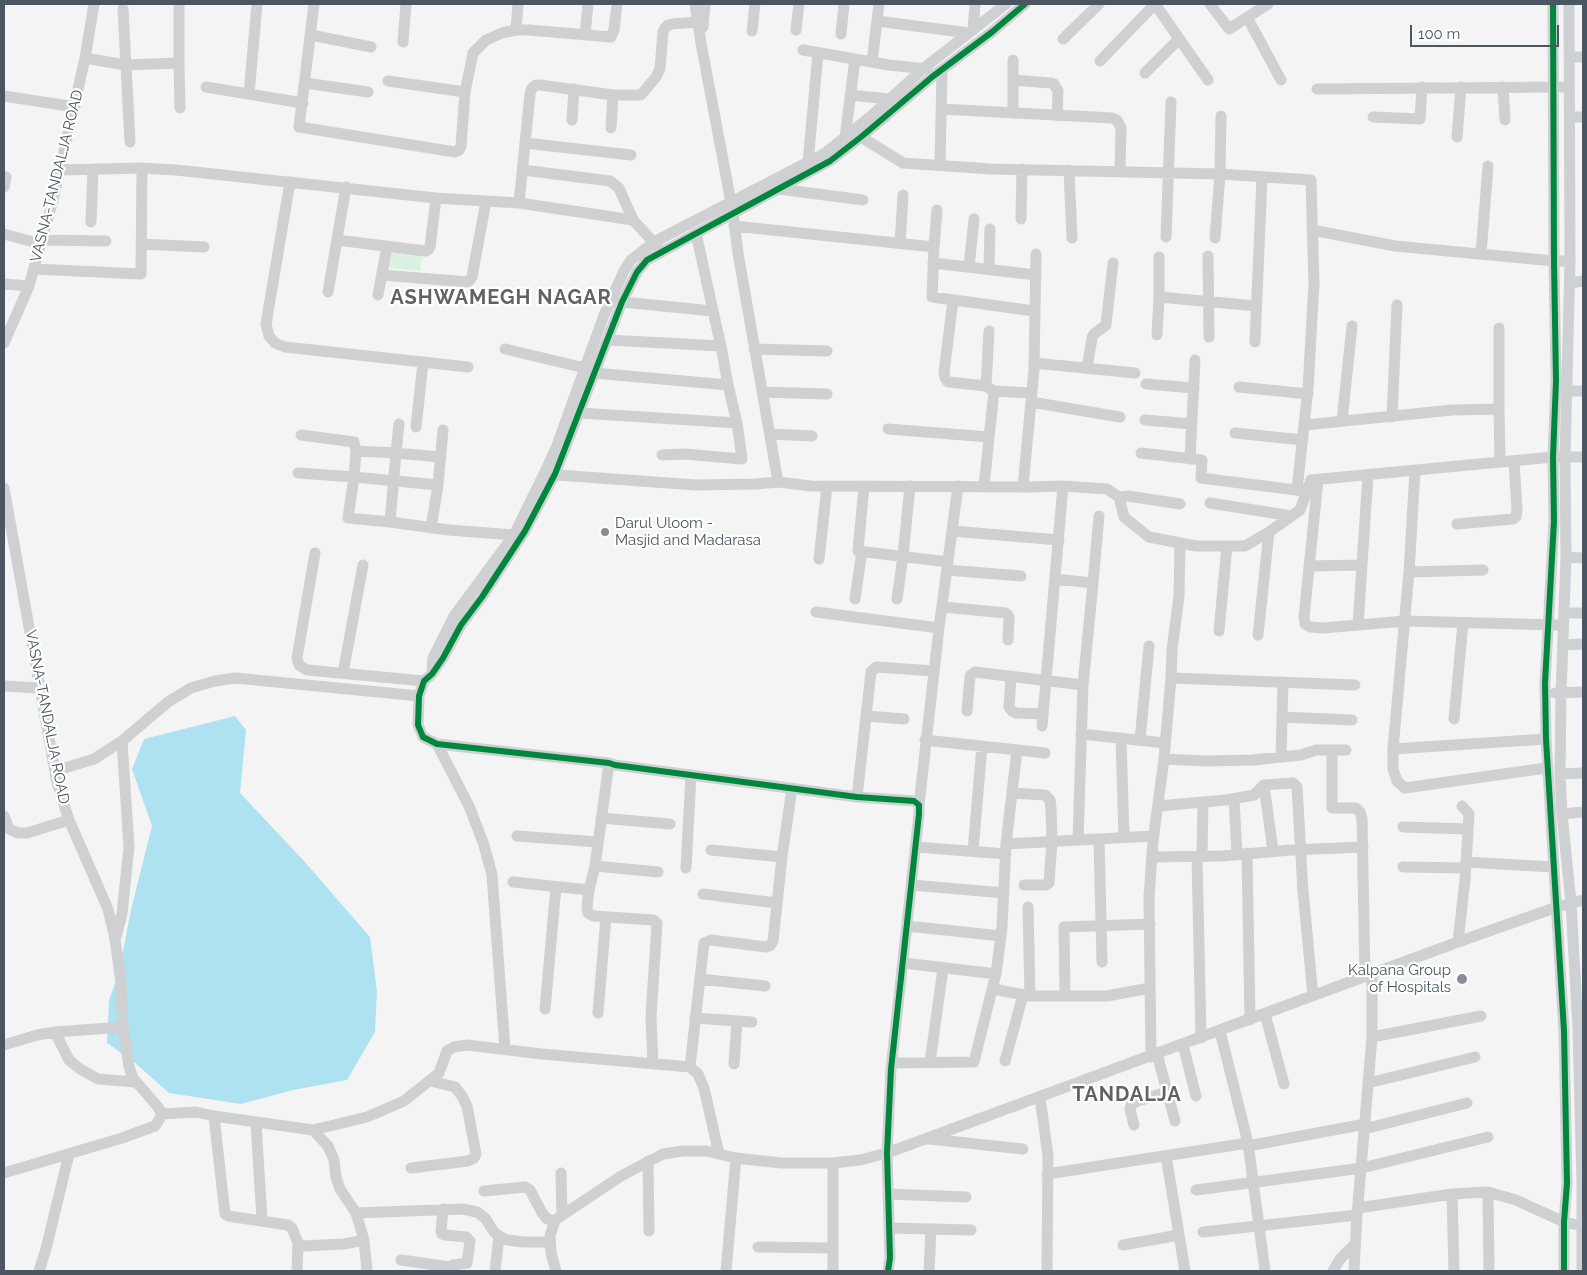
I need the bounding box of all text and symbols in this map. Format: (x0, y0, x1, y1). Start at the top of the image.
scale bar (1412, 15, 1561, 47)
text: 100 m (1418, 25, 1460, 43)
street label: VASNA-TANDALJA ROAD (27, 88, 87, 264)
district label: ASHWAMEGH NAGAR (388, 286, 614, 310)
place label: Darul Uloom - Masjid and Madarasa (615, 514, 761, 549)
marker: Darul Uloom - Masjid and Madarasa (599, 526, 611, 538)
street label: VASNA-TANDALJA ROAD (21, 628, 73, 806)
place label: Kalpana Group of Hospitals (1348, 961, 1451, 996)
marker: Kalpana Group of Hospitals (1455, 972, 1469, 986)
district label: TANDALJA (1071, 1083, 1183, 1107)

